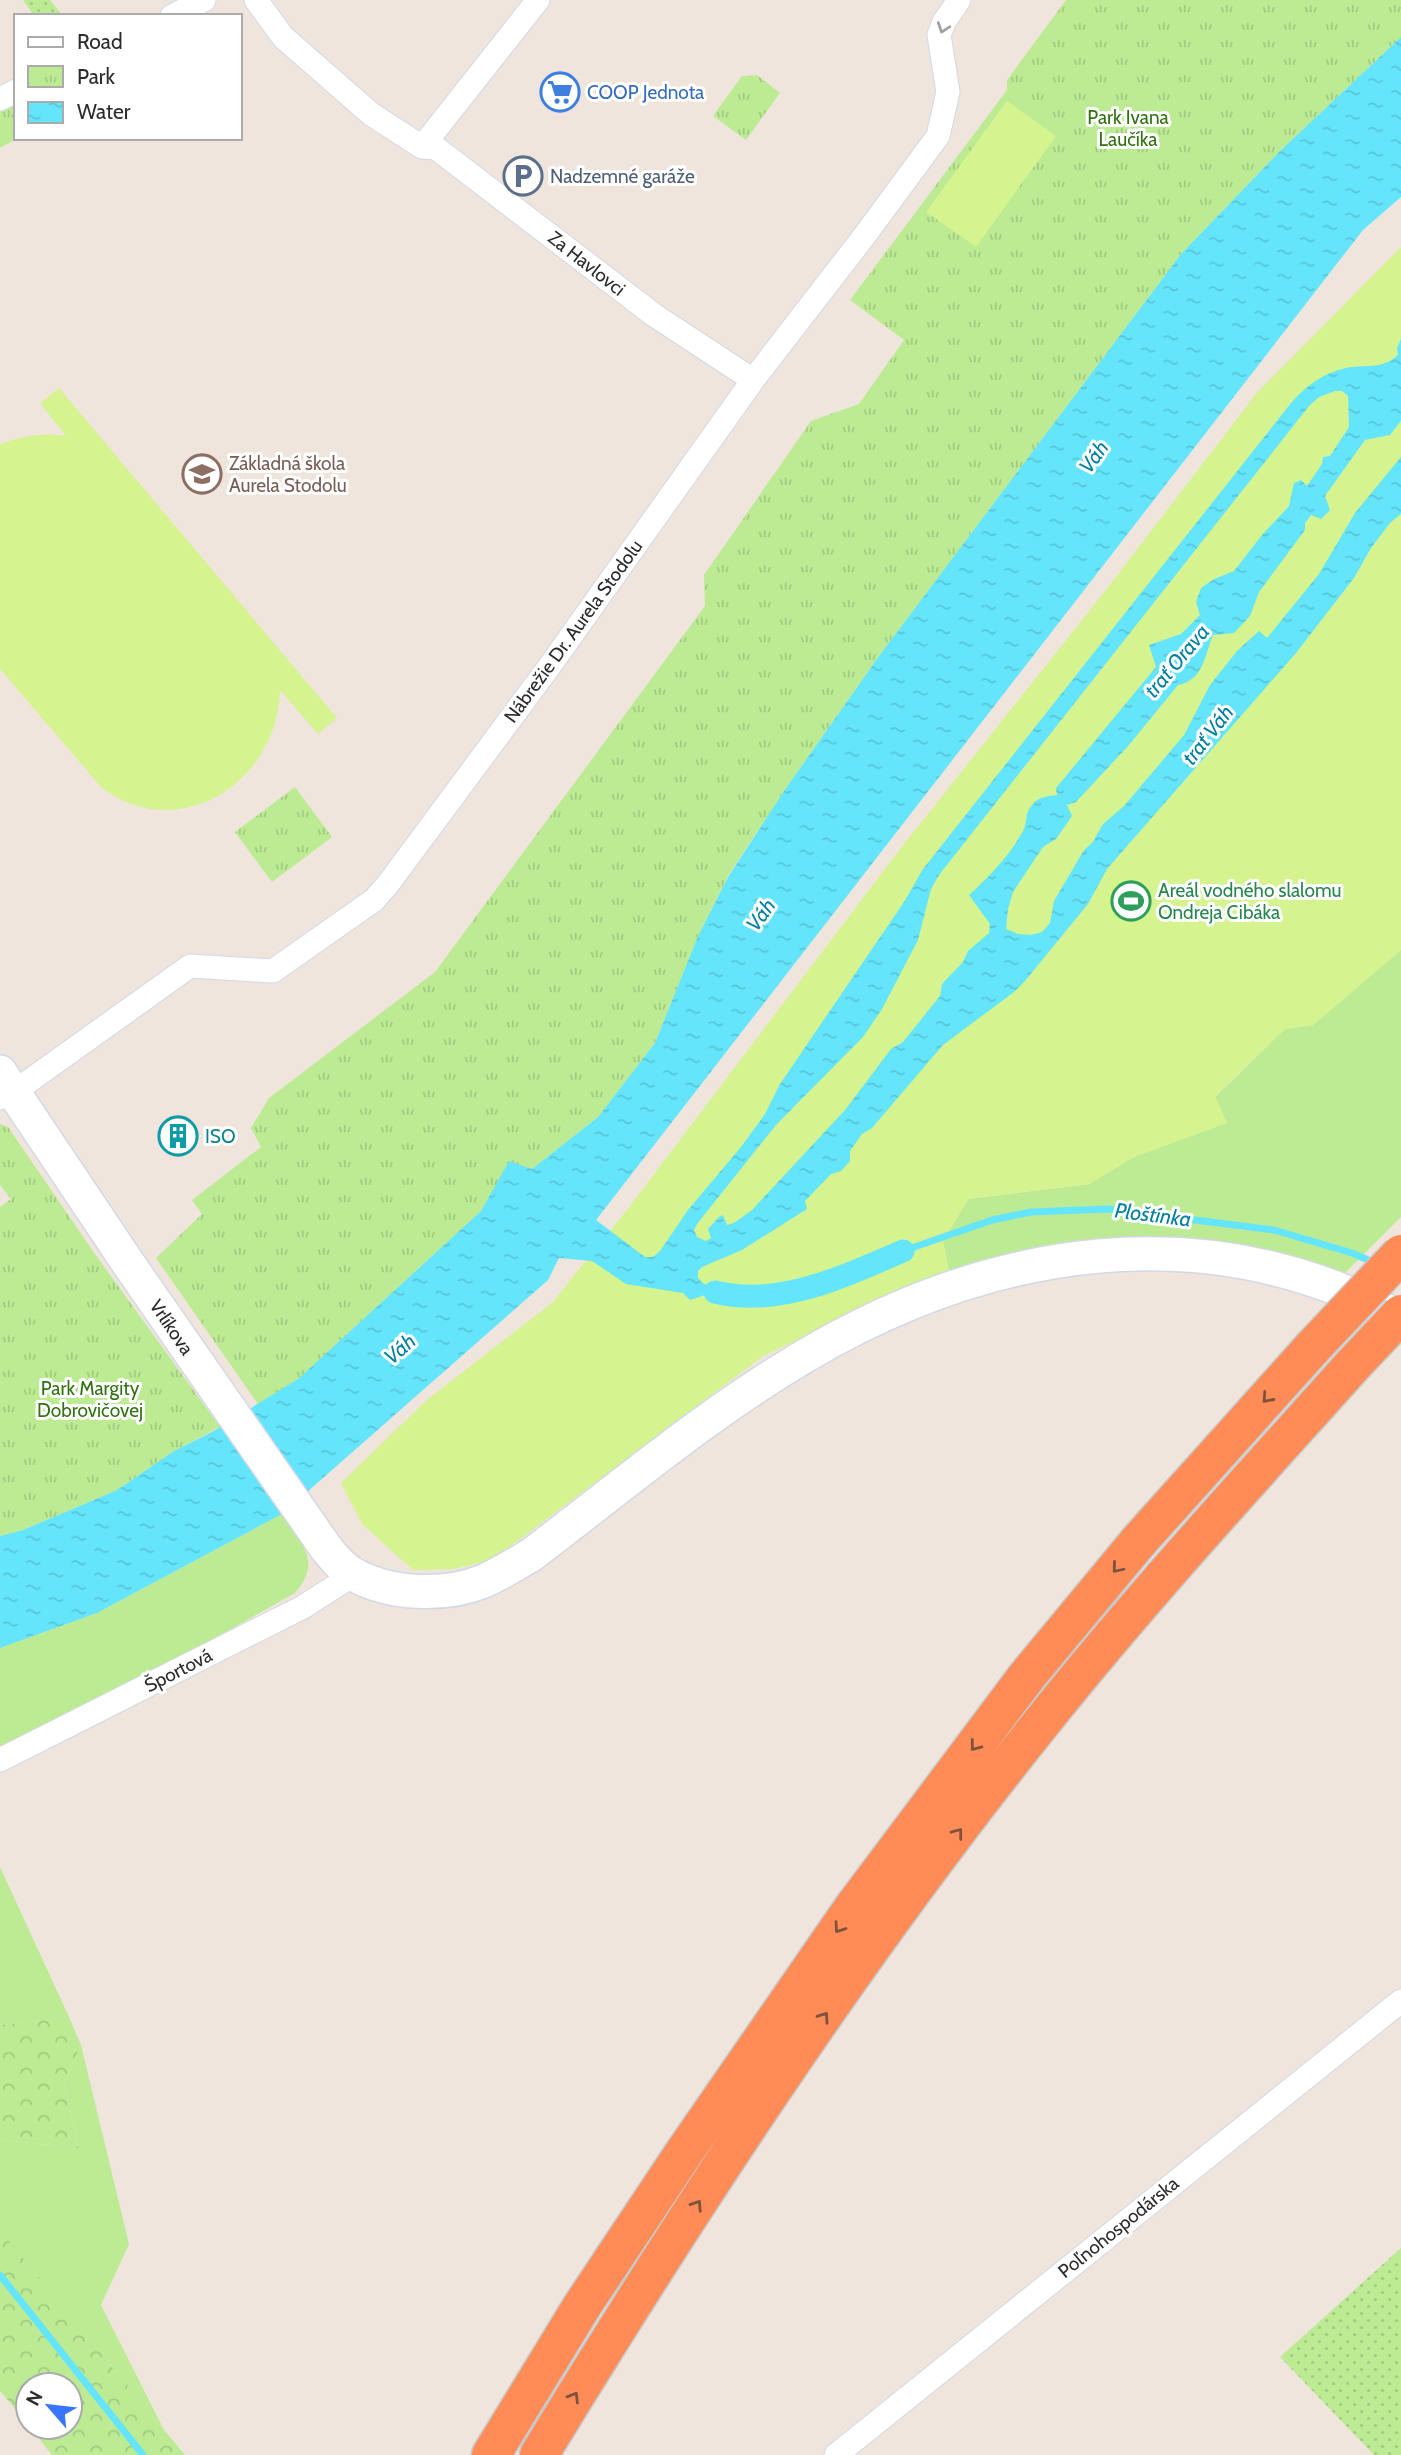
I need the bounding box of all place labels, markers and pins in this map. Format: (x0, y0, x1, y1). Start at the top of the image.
supermarket icon: COOP Jednota (539, 71, 581, 113)
place label: COOP Jednota (587, 81, 704, 104)
parking icon: Nadzemné garáže (502, 155, 544, 197)
place label: Nadzemné garáže (550, 165, 695, 188)
place label: Základná škola Aurela Stodolu (229, 452, 347, 497)
school or university icon: Základná škola Aurela Stodolu (181, 453, 223, 495)
place label: Areál vodného slalomu Ondreja Cibáka (1158, 879, 1342, 924)
sports icon: Areál vodného slalomu Ondreja Cibáka (1110, 880, 1152, 922)
building icon: ISO (157, 1115, 199, 1157)
place label: ISO (205, 1125, 236, 1148)

